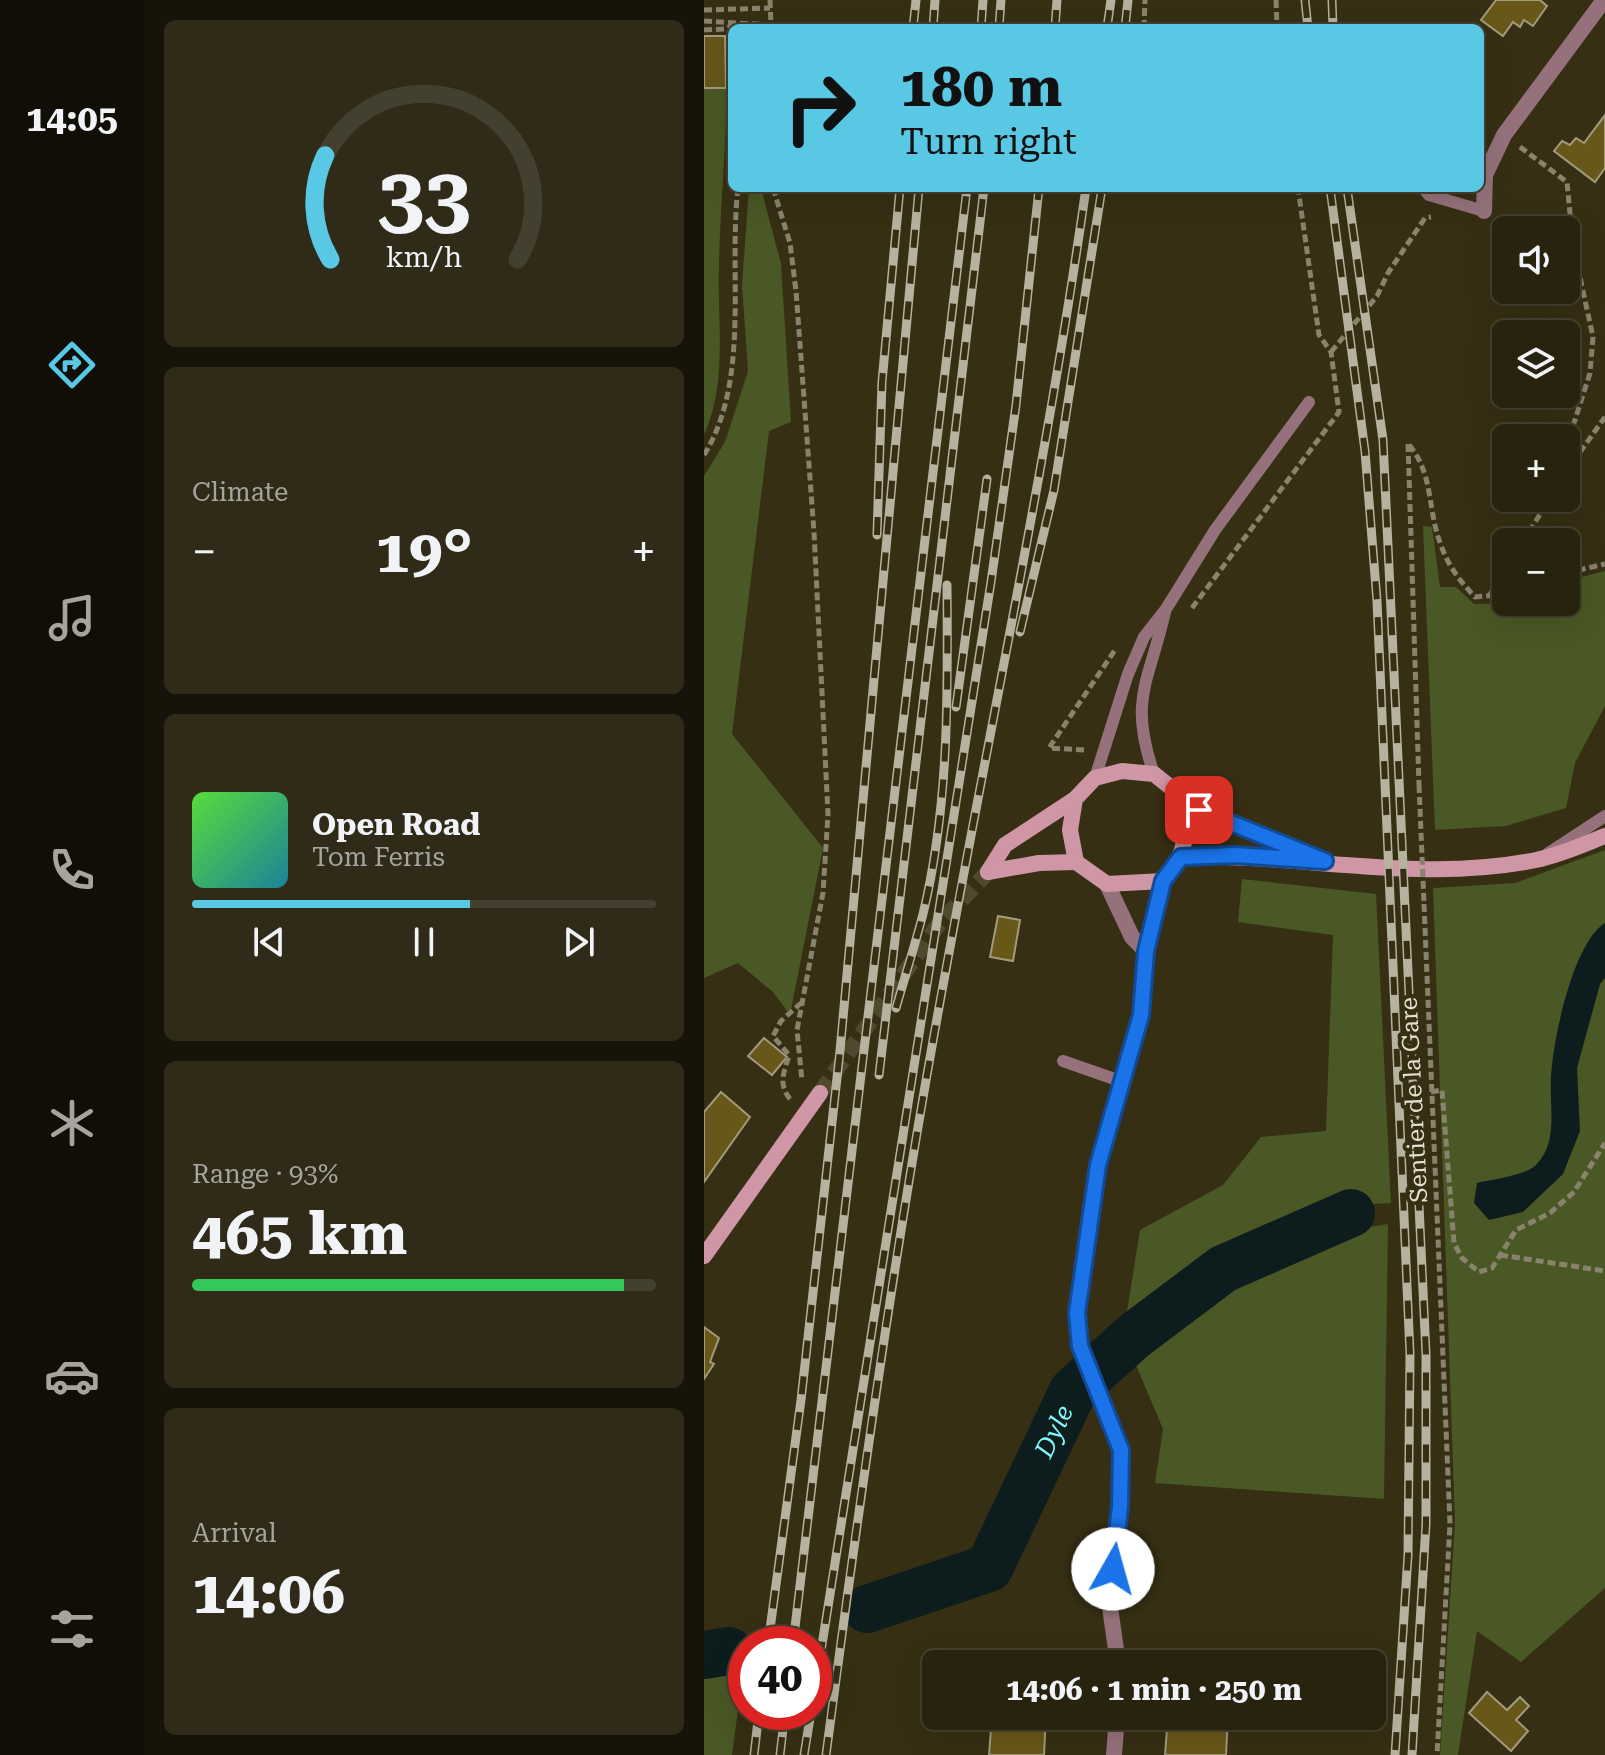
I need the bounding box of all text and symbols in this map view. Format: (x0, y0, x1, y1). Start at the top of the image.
text: 180 m (900, 54, 1062, 120)
icon: right (768, 56, 872, 160)
text: 14:05 (26, 98, 118, 140)
text: Turn right (900, 121, 1077, 163)
text: 33 (377, 148, 471, 245)
map controls (1492, 216, 1580, 616)
button: sound (1492, 216, 1580, 304)
text: km/h (386, 240, 462, 274)
button: layers (1492, 320, 1580, 408)
icon: directions (44, 337, 100, 393)
button: + (1492, 424, 1580, 512)
text: Climate (192, 477, 288, 507)
text: 19° (375, 516, 473, 587)
text: − (192, 526, 217, 578)
text: + (631, 526, 656, 578)
button: − (1492, 528, 1580, 616)
icon: music (44, 590, 100, 646)
pin (1165, 776, 1233, 844)
icon: arrive (1177, 788, 1221, 832)
text: Open Road (312, 807, 480, 842)
icon: phone (44, 842, 100, 898)
text: Tom Ferris (312, 842, 445, 872)
icon: previous (247, 920, 291, 964)
icon: pause (402, 920, 446, 964)
icon: next (557, 920, 601, 964)
street label: Sentier de la Gare (1395, 997, 1433, 1203)
icon: climate (44, 1095, 100, 1151)
text: Range · 93% (192, 1159, 338, 1189)
text: 465 km (192, 1198, 407, 1269)
icon: car (44, 1348, 100, 1404)
water label: Dyle (1028, 1400, 1079, 1463)
text: Arrival (192, 1518, 277, 1548)
position arrow (1071, 1527, 1155, 1611)
text: 14:06 (192, 1557, 345, 1628)
icon: filters (44, 1601, 100, 1657)
speed limit sign: 40 (728, 1626, 832, 1730)
text: 14:06 · 1 min · 250 m (1006, 1672, 1302, 1707)

